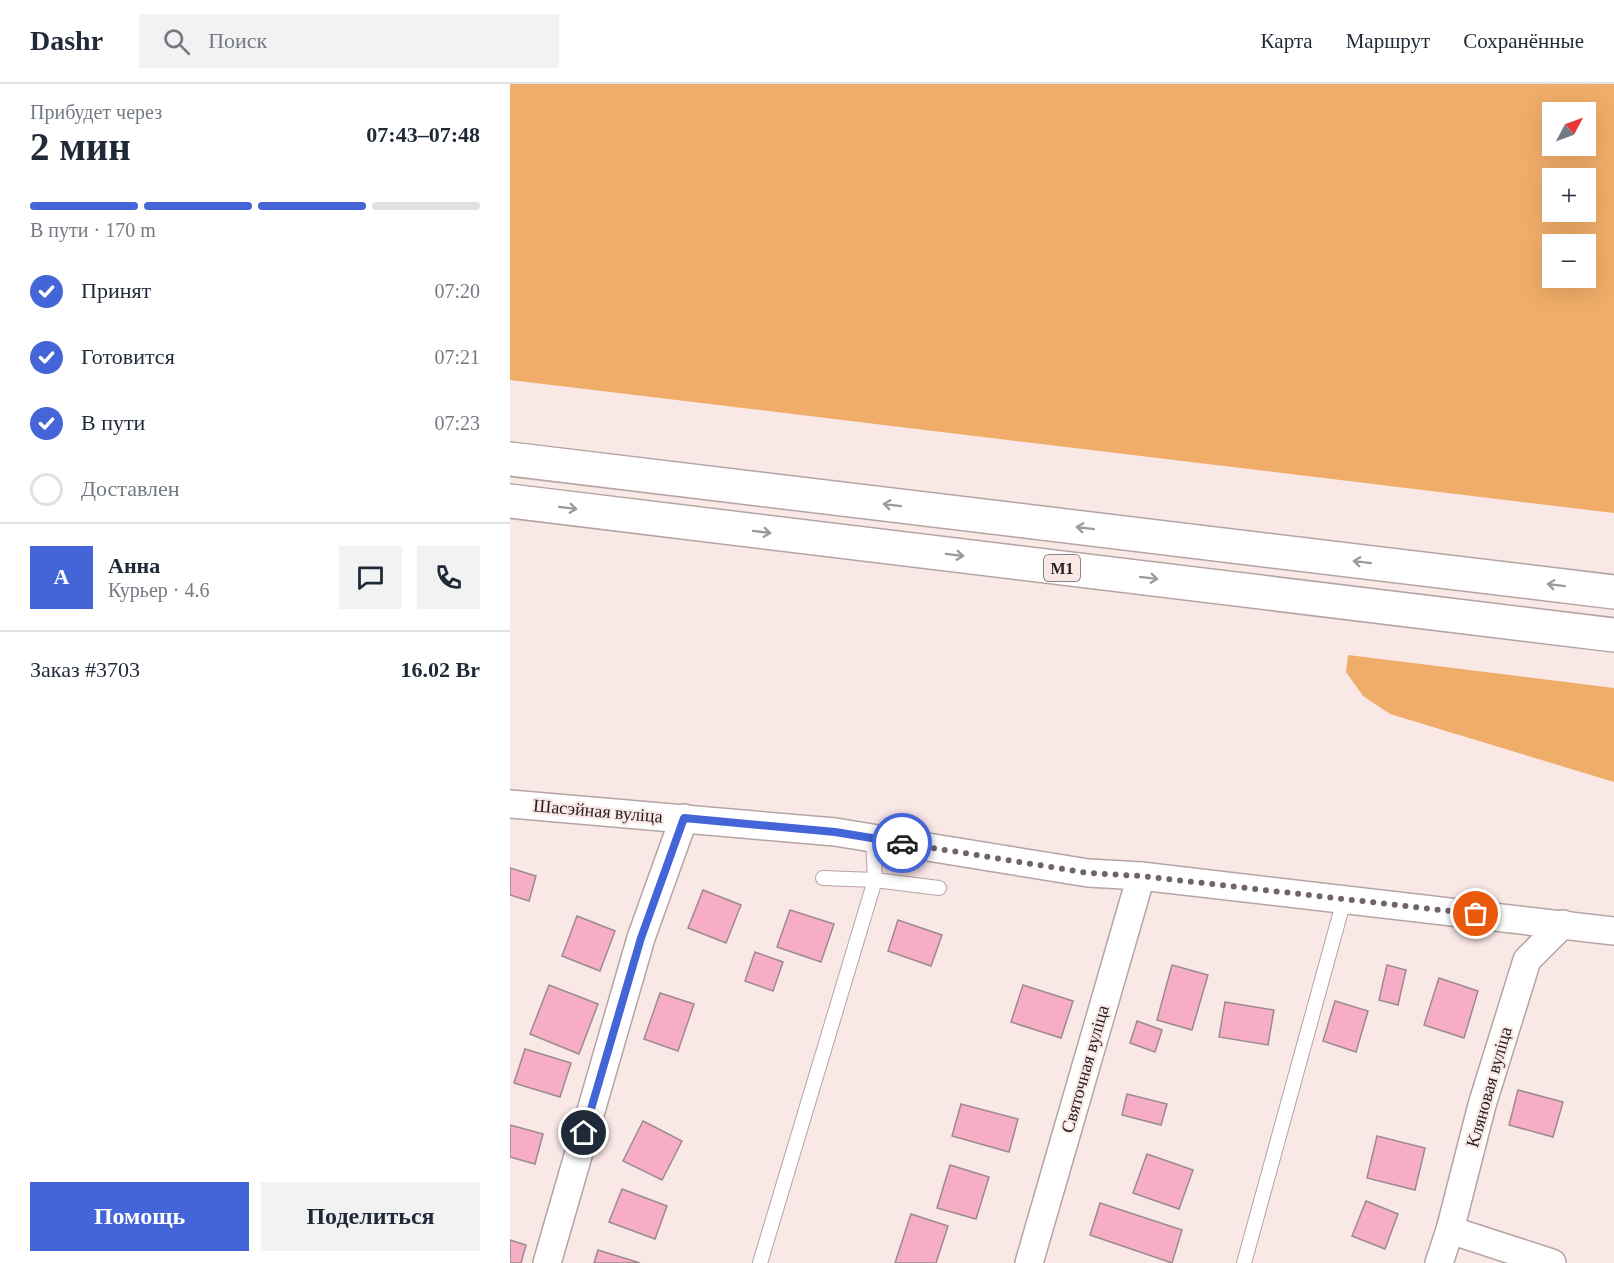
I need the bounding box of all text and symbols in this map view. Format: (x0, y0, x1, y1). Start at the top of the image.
search box (139, 14, 559, 68)
text: Dashr (30, 25, 103, 56)
icon: search (160, 25, 193, 58)
text: Поиск (208, 28, 267, 53)
text: Карта (1261, 29, 1313, 53)
text: Маршрут (1346, 29, 1430, 53)
text: Сохранённые (1463, 29, 1584, 53)
text: Прибудет через (30, 101, 162, 123)
north arrow (1542, 102, 1596, 156)
map controls (1542, 102, 1596, 288)
text: 07:43–07:48 (366, 122, 480, 147)
text: 2 мин (30, 125, 131, 168)
button: + (1542, 168, 1596, 222)
text: В пути · 170 m (30, 219, 156, 241)
button: − (1542, 234, 1596, 288)
icon: check (30, 275, 63, 308)
text: Принят (81, 278, 151, 303)
text: 07:20 (434, 280, 480, 302)
icon: check (30, 341, 63, 374)
text: Готовится (81, 344, 175, 369)
text: 07:21 (434, 346, 480, 368)
icon: check (30, 407, 63, 440)
text: В пути (81, 410, 145, 435)
text: 07:23 (434, 412, 480, 434)
text: Доставлен (81, 476, 180, 501)
one-way arrow (882, 499, 902, 510)
one-way arrow (558, 503, 578, 514)
one-way arrow (1076, 523, 1096, 534)
one-way arrow (751, 526, 771, 537)
button: chat (339, 546, 402, 609)
button: phone (417, 546, 480, 609)
one-way arrow (945, 550, 965, 561)
text: Анна (108, 553, 160, 578)
road number: М1 (1044, 555, 1080, 581)
one-way arrow (1353, 556, 1373, 567)
text: А (54, 564, 69, 589)
one-way arrow (1138, 573, 1158, 584)
text: Курьер · 4.6 (108, 579, 210, 601)
one-way arrow (1546, 579, 1566, 590)
text: Заказ #3703 (30, 657, 140, 682)
text: 16.02 Br (401, 657, 480, 682)
street label: Шасэйная вуліца (532, 795, 664, 827)
courier (872, 813, 932, 873)
icon: car (886, 827, 919, 860)
pin (1450, 888, 1501, 939)
icon: bag (1459, 897, 1492, 930)
street label: Святочная вуліца (1057, 1003, 1113, 1135)
street label: Кляновая вуліца (1462, 1024, 1516, 1150)
pin (558, 1107, 609, 1158)
icon: home (567, 1116, 600, 1149)
button: Помощь (30, 1182, 249, 1251)
button: Поделиться (261, 1182, 480, 1251)

